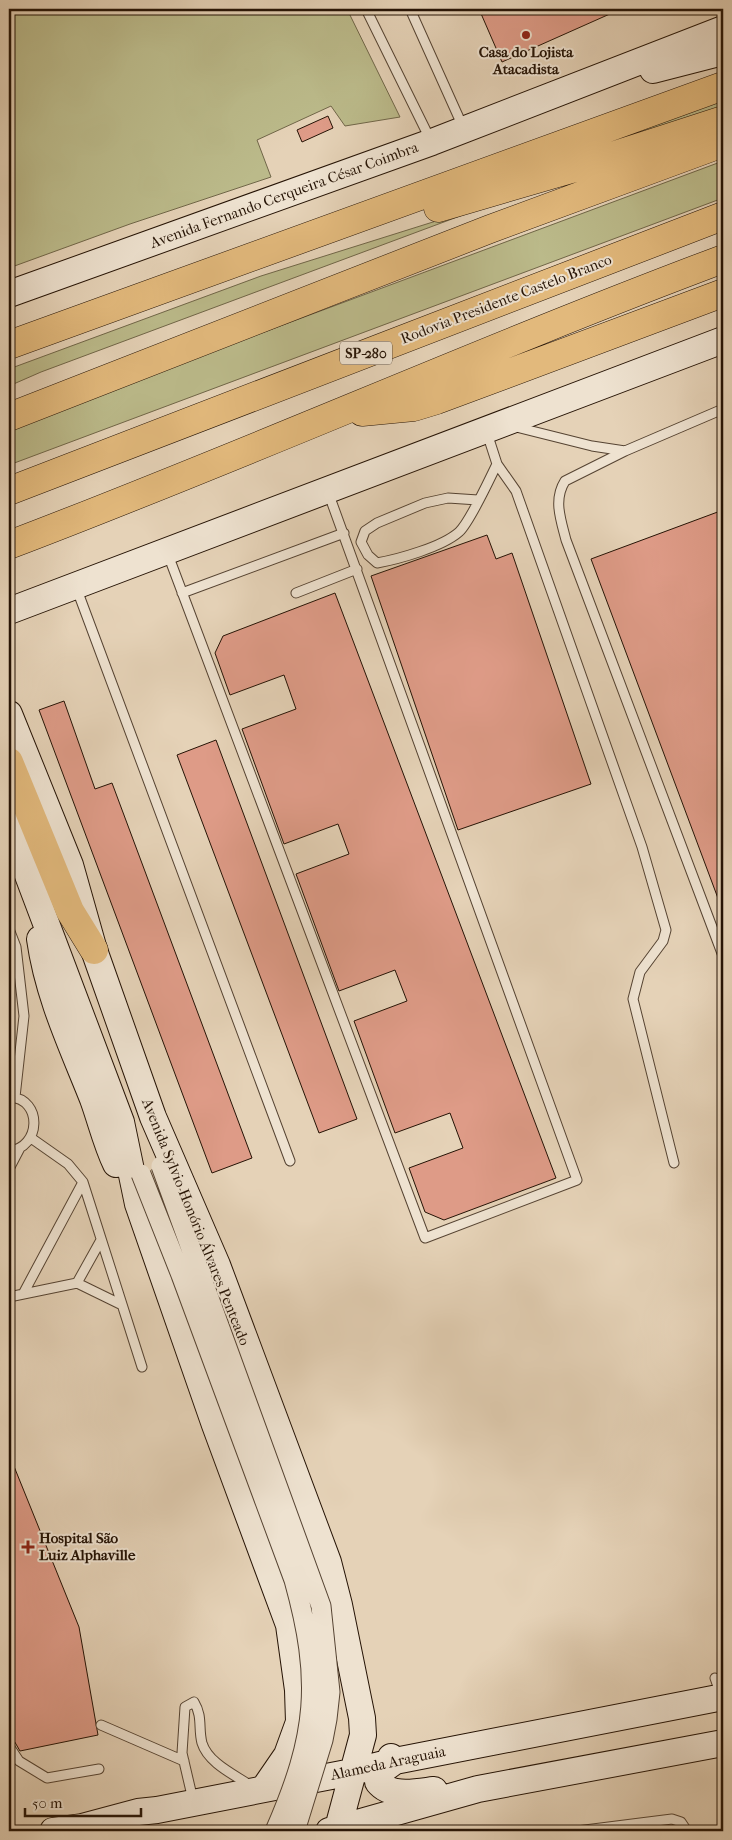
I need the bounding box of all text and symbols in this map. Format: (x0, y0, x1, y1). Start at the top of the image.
marker: Casa do Lojista Atacadista (520, 29, 532, 41)
place label: Casa do Lojista Atacadista (479, 43, 574, 78)
street label: Avenida Fernando Cerqueira César Coimbra (147, 138, 422, 252)
street label: Rodovia Presidente Castelo Branco (398, 250, 615, 348)
road number: SP-280 (340, 342, 392, 364)
street label: Avenida Sylvio Honório Álvares Penteado (138, 1095, 254, 1349)
place label: Hospital São Luiz Alphaville (39, 1529, 136, 1564)
marker: Hospital São Luiz Alphaville (21, 1540, 35, 1554)
street label: Alameda Araguaia (328, 1742, 448, 1784)
scale bar (25, 1785, 141, 1817)
text: 50 m (32, 1794, 63, 1812)

